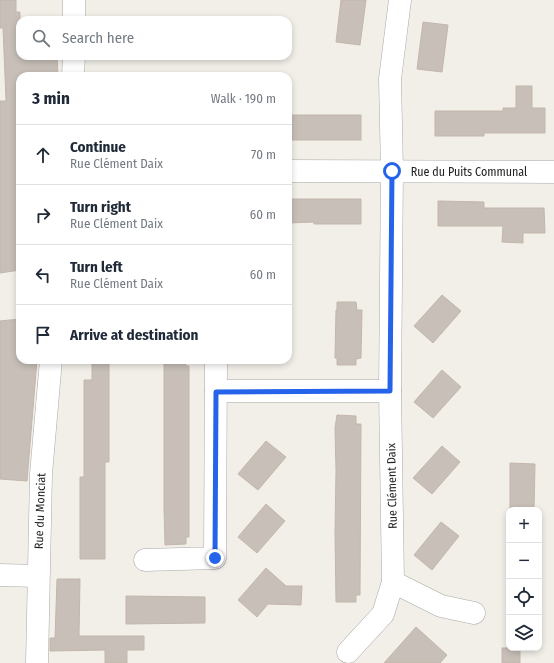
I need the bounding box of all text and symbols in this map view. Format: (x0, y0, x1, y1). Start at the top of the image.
search box (16, 16, 292, 60)
icon: search (30, 27, 52, 49)
text: Search here (62, 29, 134, 47)
text: 3 min (32, 88, 70, 109)
text: Walk · 190 m (211, 91, 276, 106)
text: Continue (70, 138, 126, 156)
icon: ahead (32, 144, 54, 166)
text: 70 m (251, 147, 276, 162)
text: Rue Clément Daix (70, 156, 163, 171)
route start (383, 162, 401, 180)
street label: Rue du Puits Communal (411, 165, 527, 179)
text: Turn right (70, 198, 131, 216)
icon: right (32, 204, 54, 226)
text: 60 m (250, 207, 276, 222)
text: Rue Clément Daix (70, 216, 163, 231)
text: Turn left (70, 258, 123, 276)
icon: left (32, 264, 54, 286)
text: 60 m (250, 267, 276, 282)
text: Rue Clément Daix (70, 276, 163, 291)
icon: arrive (32, 324, 54, 346)
text: Arrive at destination (70, 326, 198, 344)
street label: Rue Clément Daix (384, 442, 400, 529)
street label: Rue du Monciat (32, 473, 48, 549)
map controls (506, 507, 542, 651)
button: + (506, 507, 542, 543)
button: − (506, 543, 542, 579)
route end (206, 549, 224, 567)
button: locate (506, 579, 542, 615)
button: layers (506, 615, 542, 651)

